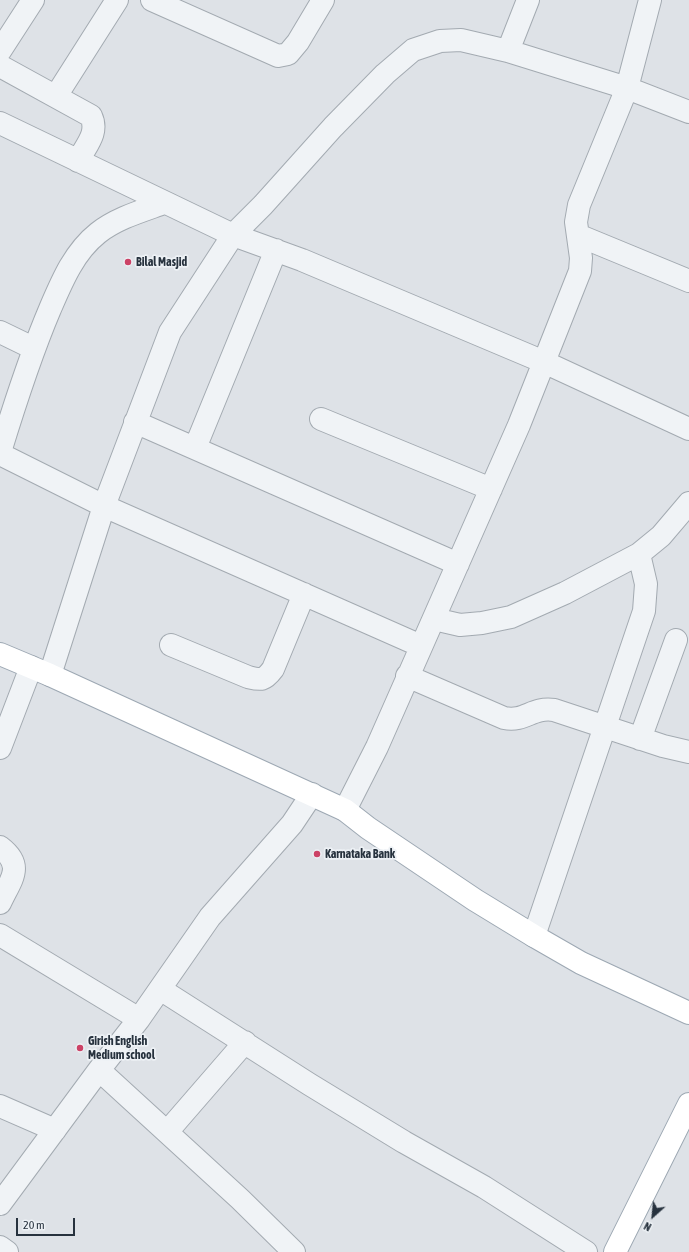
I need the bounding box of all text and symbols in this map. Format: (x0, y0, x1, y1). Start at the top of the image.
place label: Bilal Masjid (136, 255, 187, 269)
marker: Bilal Masjid (123, 257, 133, 267)
place label: Karnataka Bank (325, 847, 395, 861)
marker: Karnataka Bank (312, 849, 322, 859)
place label: Girish English Medium school (88, 1034, 155, 1062)
marker: Girish English Medium school (75, 1043, 85, 1053)
north arrow (633, 1196, 673, 1236)
scale bar (18, 1210, 77, 1236)
text: 20 m (23, 1218, 45, 1232)
text: N (642, 1220, 653, 1234)

